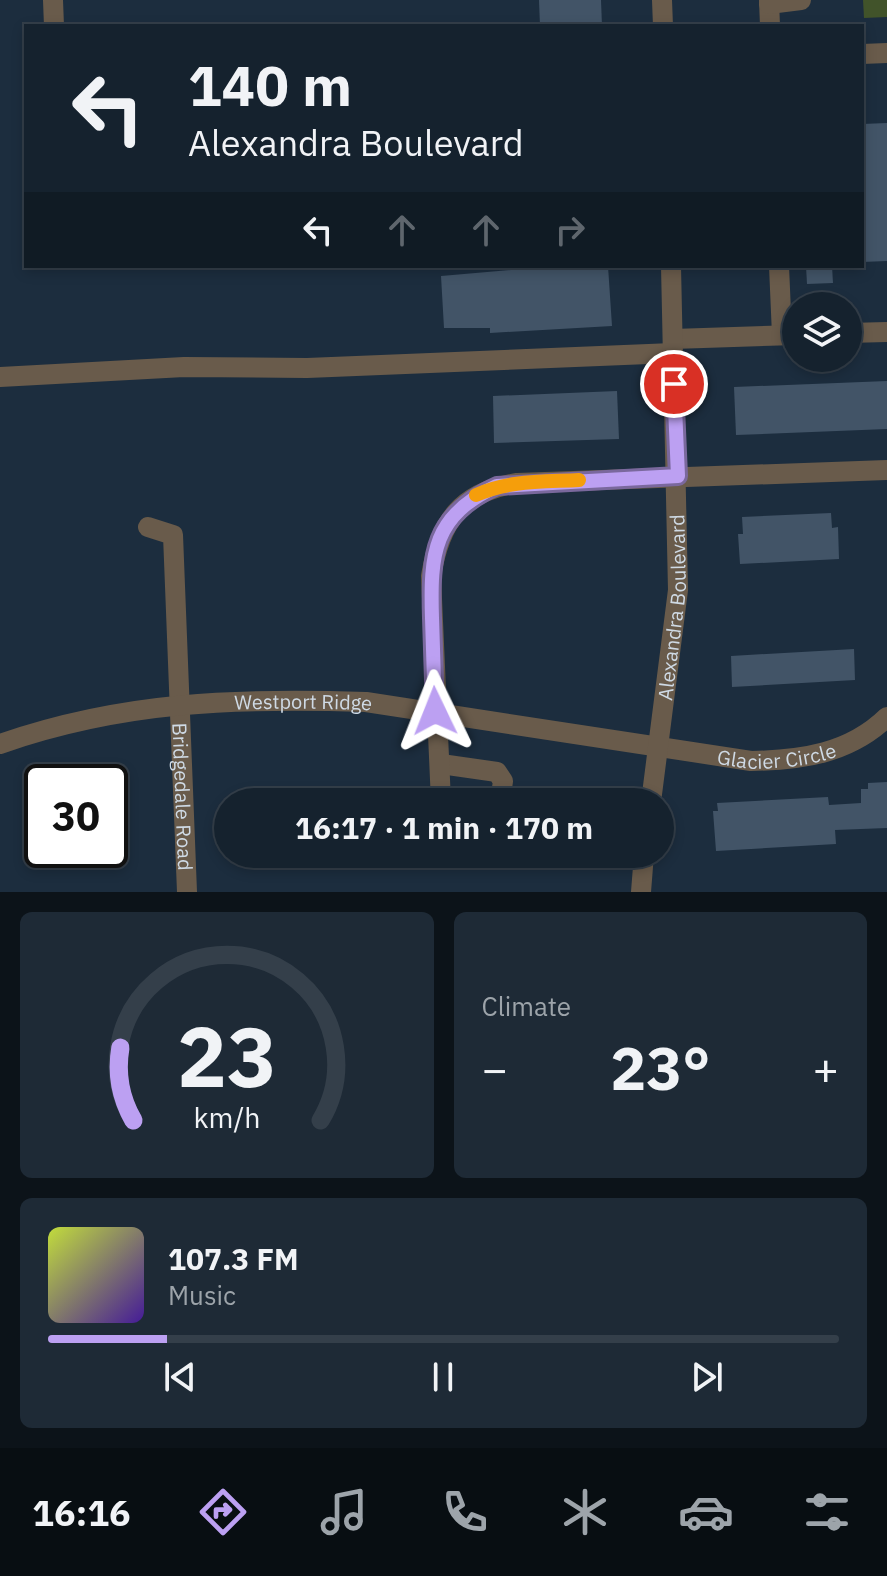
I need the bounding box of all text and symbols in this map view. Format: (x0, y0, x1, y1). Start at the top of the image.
text: 140 m (188, 49, 352, 121)
icon: left (56, 56, 160, 160)
text: Alexandra Boulevard (188, 119, 524, 166)
icon: left (296, 208, 340, 252)
icon: ahead (380, 208, 424, 252)
icon: ahead (464, 208, 508, 252)
icon: right (548, 208, 592, 252)
map controls (782, 292, 862, 372)
button: layers (782, 292, 862, 372)
pin (640, 350, 708, 418)
icon: arrive (652, 362, 696, 406)
street label: Alexandra Boulevard (651, 514, 692, 702)
position arrow (393, 669, 477, 753)
street label: Westport Ridge (234, 687, 374, 716)
street label: Bridgedale Road (167, 722, 200, 871)
street label: Glacier Circle (716, 736, 839, 775)
speed limit sign: 30 (24, 764, 128, 868)
text: 16:17 · 1 min · 170 m (295, 808, 593, 847)
text: Climate (482, 989, 571, 1023)
text: 23 (177, 1002, 277, 1110)
text: 23° (610, 1028, 710, 1107)
text: − (482, 1040, 508, 1097)
text: + (813, 1040, 839, 1097)
text: km/h (193, 1099, 260, 1136)
text: 107.3 FM (168, 1239, 299, 1278)
text: Music (168, 1278, 236, 1312)
icon: previous (158, 1355, 202, 1399)
icon: pause (421, 1355, 465, 1399)
icon: next (685, 1355, 729, 1399)
icon: directions (195, 1484, 251, 1540)
icon: music (316, 1484, 372, 1540)
icon: phone (437, 1484, 493, 1540)
icon: climate (557, 1484, 613, 1540)
icon: car (678, 1484, 734, 1540)
icon: filters (799, 1484, 855, 1540)
text: 16:16 (32, 1489, 131, 1536)

